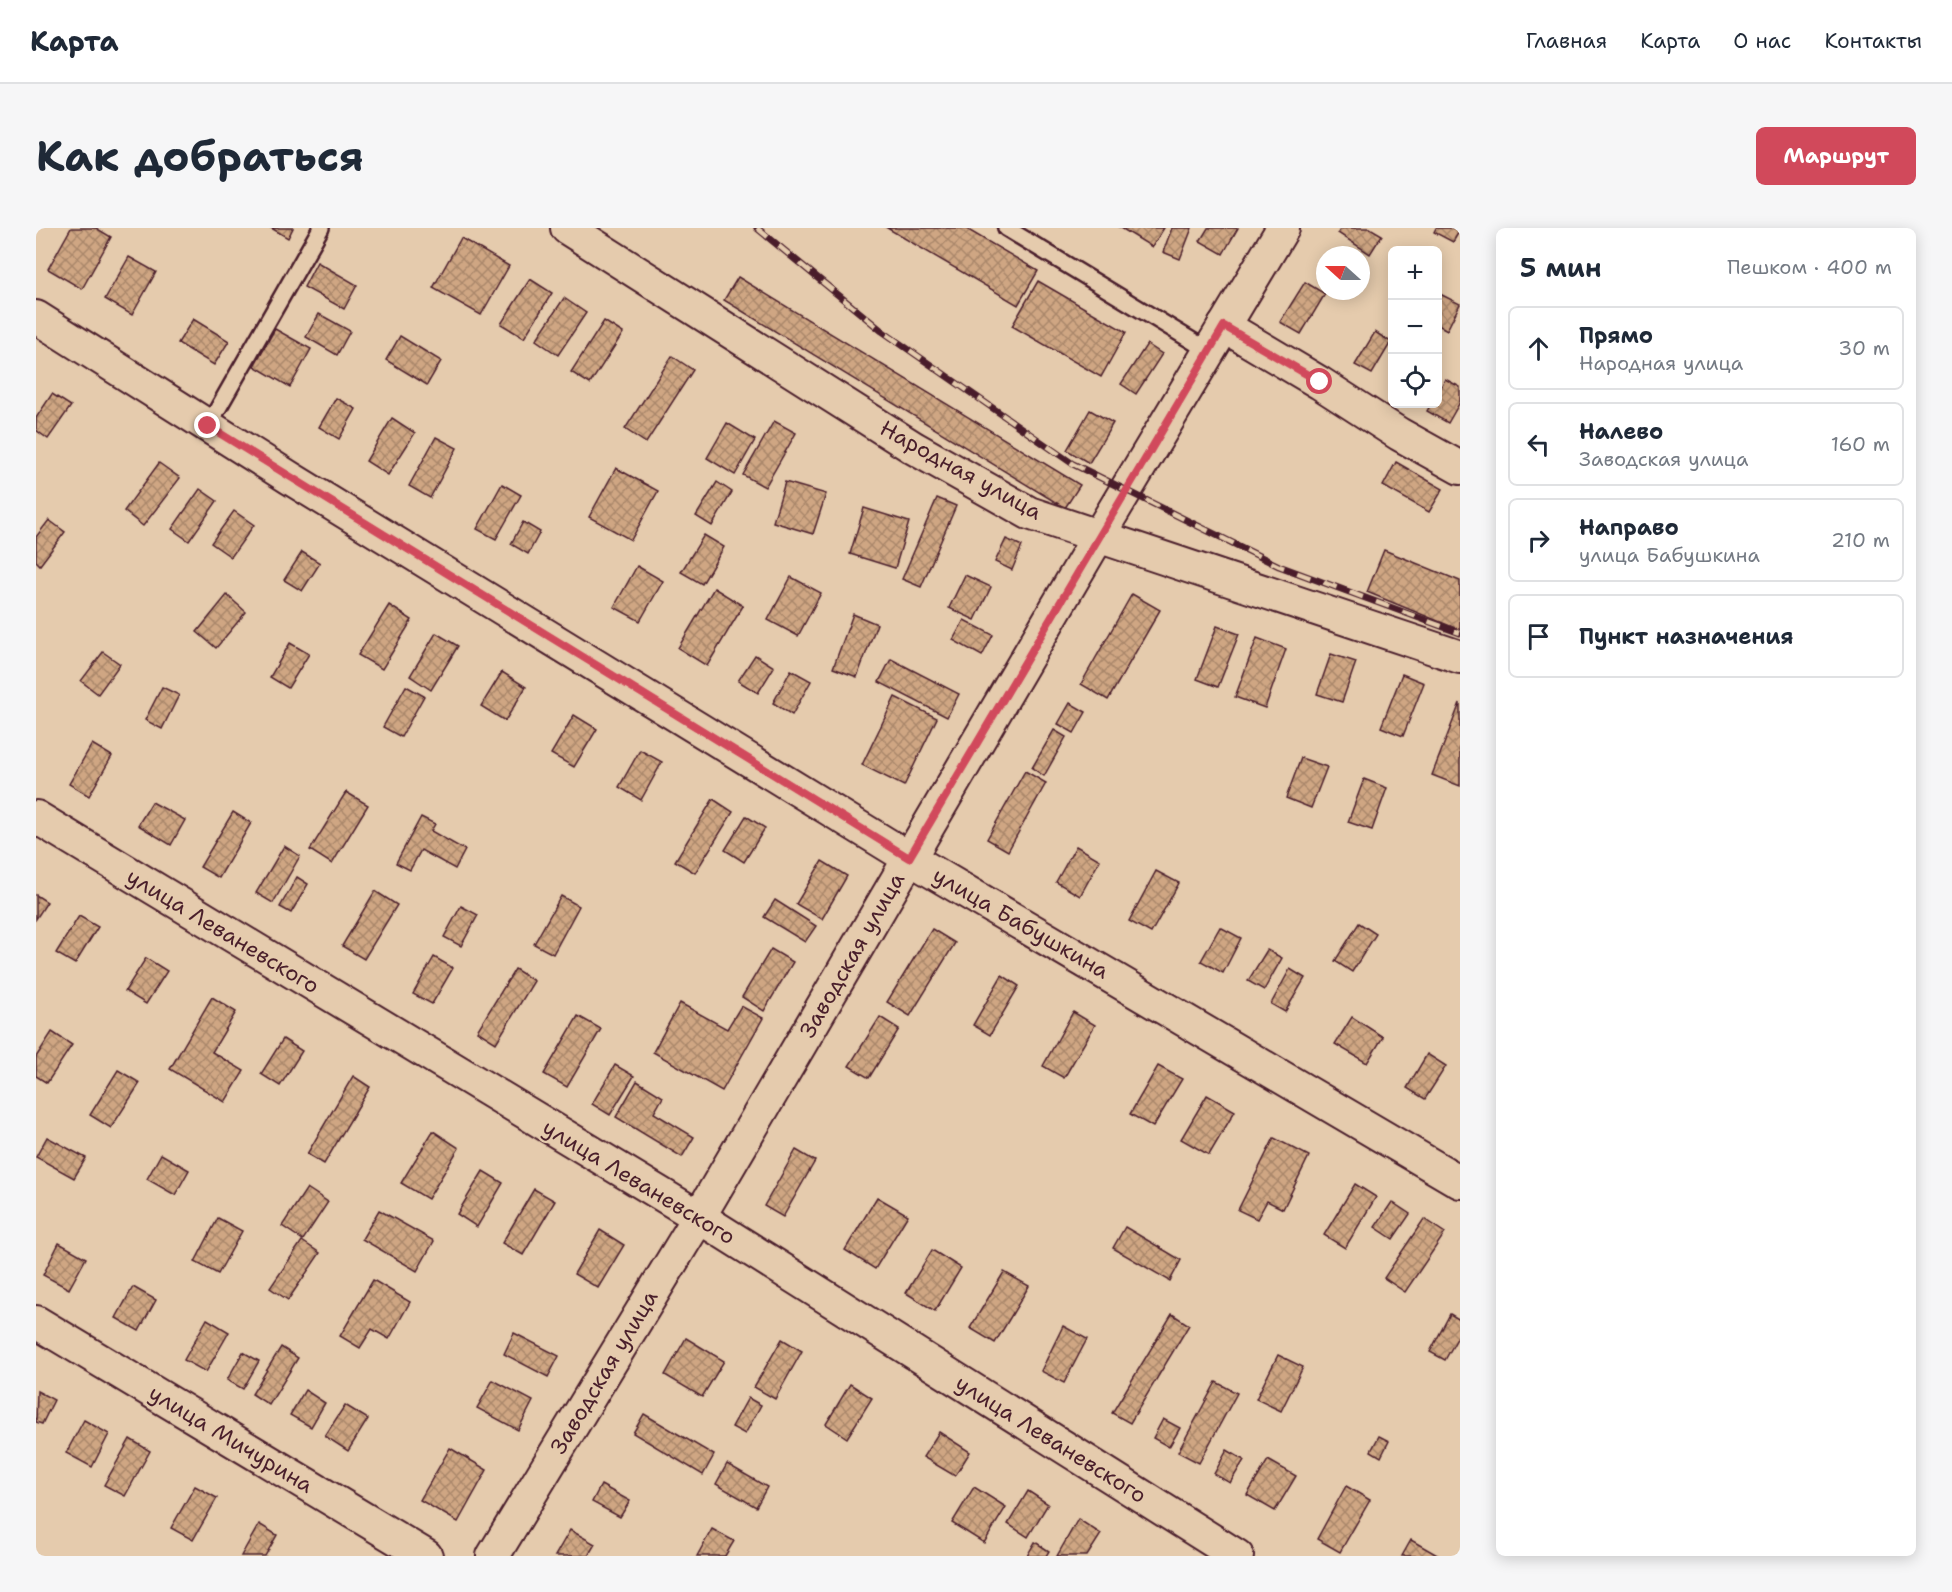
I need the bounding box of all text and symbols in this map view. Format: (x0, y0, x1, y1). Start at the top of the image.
text: Карта (30, 22, 119, 60)
text: Главная (1526, 27, 1607, 55)
text: Карта (1640, 27, 1700, 55)
text: О нас (1733, 27, 1791, 55)
text: Контакты (1824, 27, 1922, 55)
button: Маршрут (1756, 127, 1916, 185)
text: Как добраться (36, 128, 364, 184)
north arrow (1316, 246, 1370, 300)
map controls (1388, 246, 1442, 408)
button: + (1388, 246, 1442, 300)
text: 5 мин (1520, 250, 1601, 285)
text: Пешком · 400 m (1727, 254, 1892, 280)
button: − (1388, 300, 1442, 354)
text: Прямо (1579, 321, 1653, 350)
icon: ahead (1522, 332, 1555, 365)
text: 30 m (1838, 335, 1890, 361)
text: Народная улица (1579, 350, 1743, 376)
button: locate (1388, 354, 1442, 408)
route start (1306, 368, 1332, 394)
route end (194, 412, 220, 438)
street label: Народная улица (875, 414, 1047, 527)
text: Налево (1579, 417, 1663, 446)
icon: left (1522, 428, 1555, 461)
text: 160 m (1831, 431, 1890, 457)
text: Заводская улица (1579, 446, 1748, 472)
text: Направо (1579, 513, 1679, 542)
icon: right (1522, 524, 1555, 557)
text: 210 m (1831, 527, 1890, 553)
text: улица Бабушкина (1579, 542, 1760, 568)
icon: arrive (1522, 620, 1555, 653)
text: Пункт назначения (1579, 622, 1793, 651)
street label: улица Бабушкина (928, 861, 1115, 985)
street label: улица Леваневского (121, 862, 325, 1000)
street label: Заводская улица (793, 867, 911, 1043)
street label: улица Леваневского (537, 1113, 741, 1251)
street label: Заводская улица (544, 1284, 665, 1459)
street label: улица Леваневского (950, 1368, 1152, 1510)
street label: улица Мичурина (143, 1378, 319, 1500)

